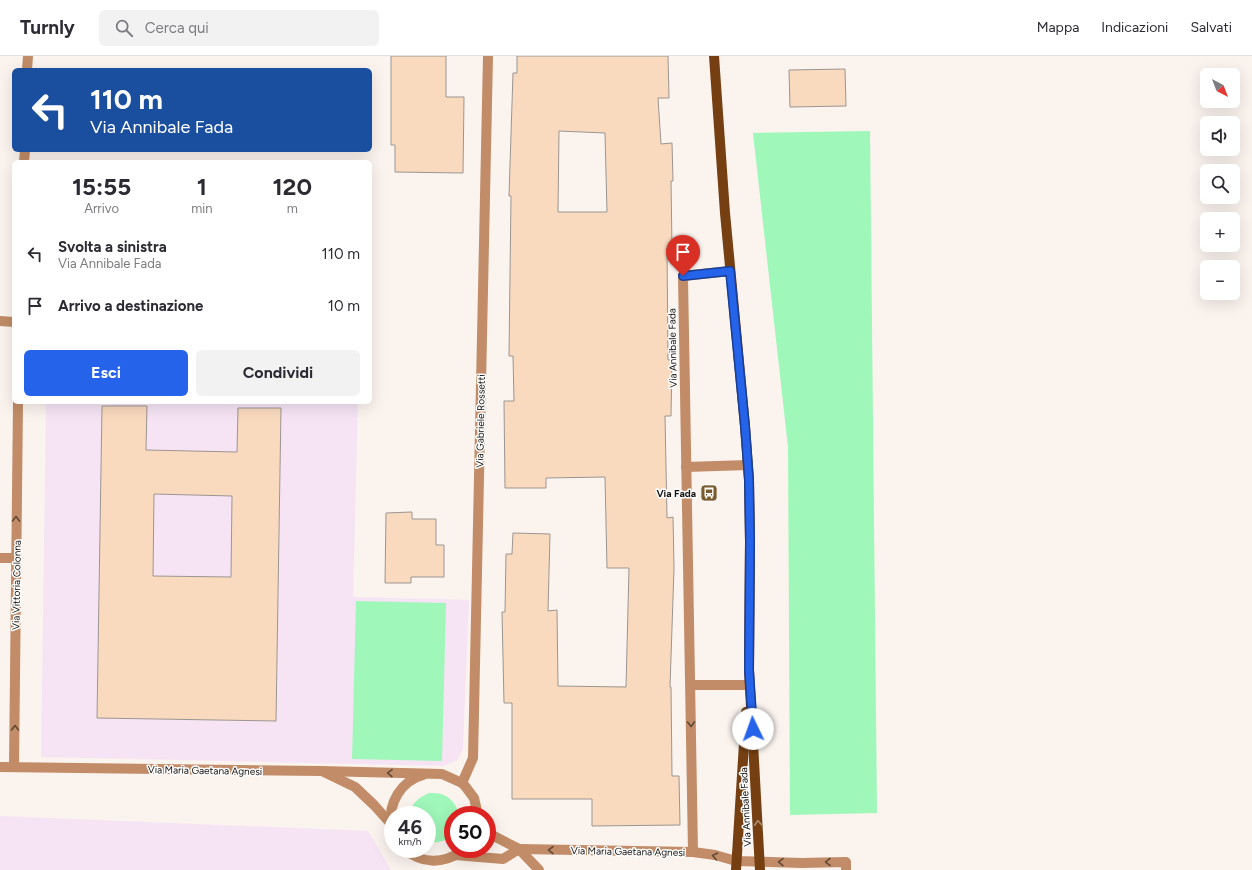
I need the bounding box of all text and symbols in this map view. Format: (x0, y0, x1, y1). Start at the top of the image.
search box (99, 10, 379, 46)
text: Turnly (20, 16, 75, 39)
icon: search (113, 17, 135, 39)
text: Cerca qui (145, 19, 209, 37)
text: Mappa (1037, 19, 1079, 36)
text: Indicazioni (1101, 19, 1168, 36)
text: Salvati (1190, 19, 1232, 36)
north arrow (1200, 68, 1240, 108)
map controls (1200, 68, 1240, 300)
text: 110 m (90, 82, 163, 116)
icon: left (24, 84, 76, 136)
text: Via Annibale Fada (90, 116, 233, 138)
button: sound (1200, 116, 1240, 156)
button: search (1200, 164, 1240, 204)
text: 15:55 (72, 172, 131, 201)
text: 1 (197, 172, 207, 201)
text: 120 (272, 172, 312, 201)
text: Arrivo (84, 201, 119, 216)
text: min (191, 201, 212, 216)
text: m (287, 201, 298, 216)
button: + (1200, 212, 1240, 252)
pin (666, 235, 700, 276)
text: Svolta a sinistra (58, 238, 167, 256)
icon: arrive (672, 241, 694, 263)
icon: left (24, 243, 46, 265)
text: 110 m (322, 245, 360, 263)
text: Via Annibale Fada (58, 256, 161, 271)
button: − (1200, 260, 1240, 300)
icon: arrive (24, 295, 46, 317)
text: Arrivo a destinazione (58, 297, 203, 315)
text: 10 m (328, 297, 360, 315)
street label: Via Annibale Fada (665, 308, 680, 388)
button: Esci (24, 350, 188, 396)
button: Condividi (196, 350, 360, 396)
street label: Via Gabriele Rossetti (473, 374, 488, 468)
bus stop icon: Via Fada (699, 483, 719, 503)
place label: Via Fada (656, 487, 696, 500)
one-way arrow (12, 516, 21, 522)
street label: Via Vittoria Colonna (9, 540, 24, 630)
position arrow (732, 708, 774, 750)
one-way arrow (687, 721, 695, 727)
one-way arrow (11, 725, 19, 731)
street label: Via Maria Gaetana Agnesi (148, 763, 262, 778)
street label: Via Annibale Fada (737, 767, 754, 847)
one-way arrow (387, 768, 393, 777)
speed limit sign: 50 (444, 806, 496, 858)
text: 46 (398, 815, 422, 839)
one-way arrow (753, 820, 762, 826)
text: km/h (399, 835, 421, 848)
street label: Via Maria Gaetana Agnesi (571, 844, 685, 859)
one-way arrow (548, 845, 554, 854)
one-way arrow (712, 852, 718, 860)
one-way arrow (778, 858, 784, 866)
one-way arrow (825, 858, 831, 867)

